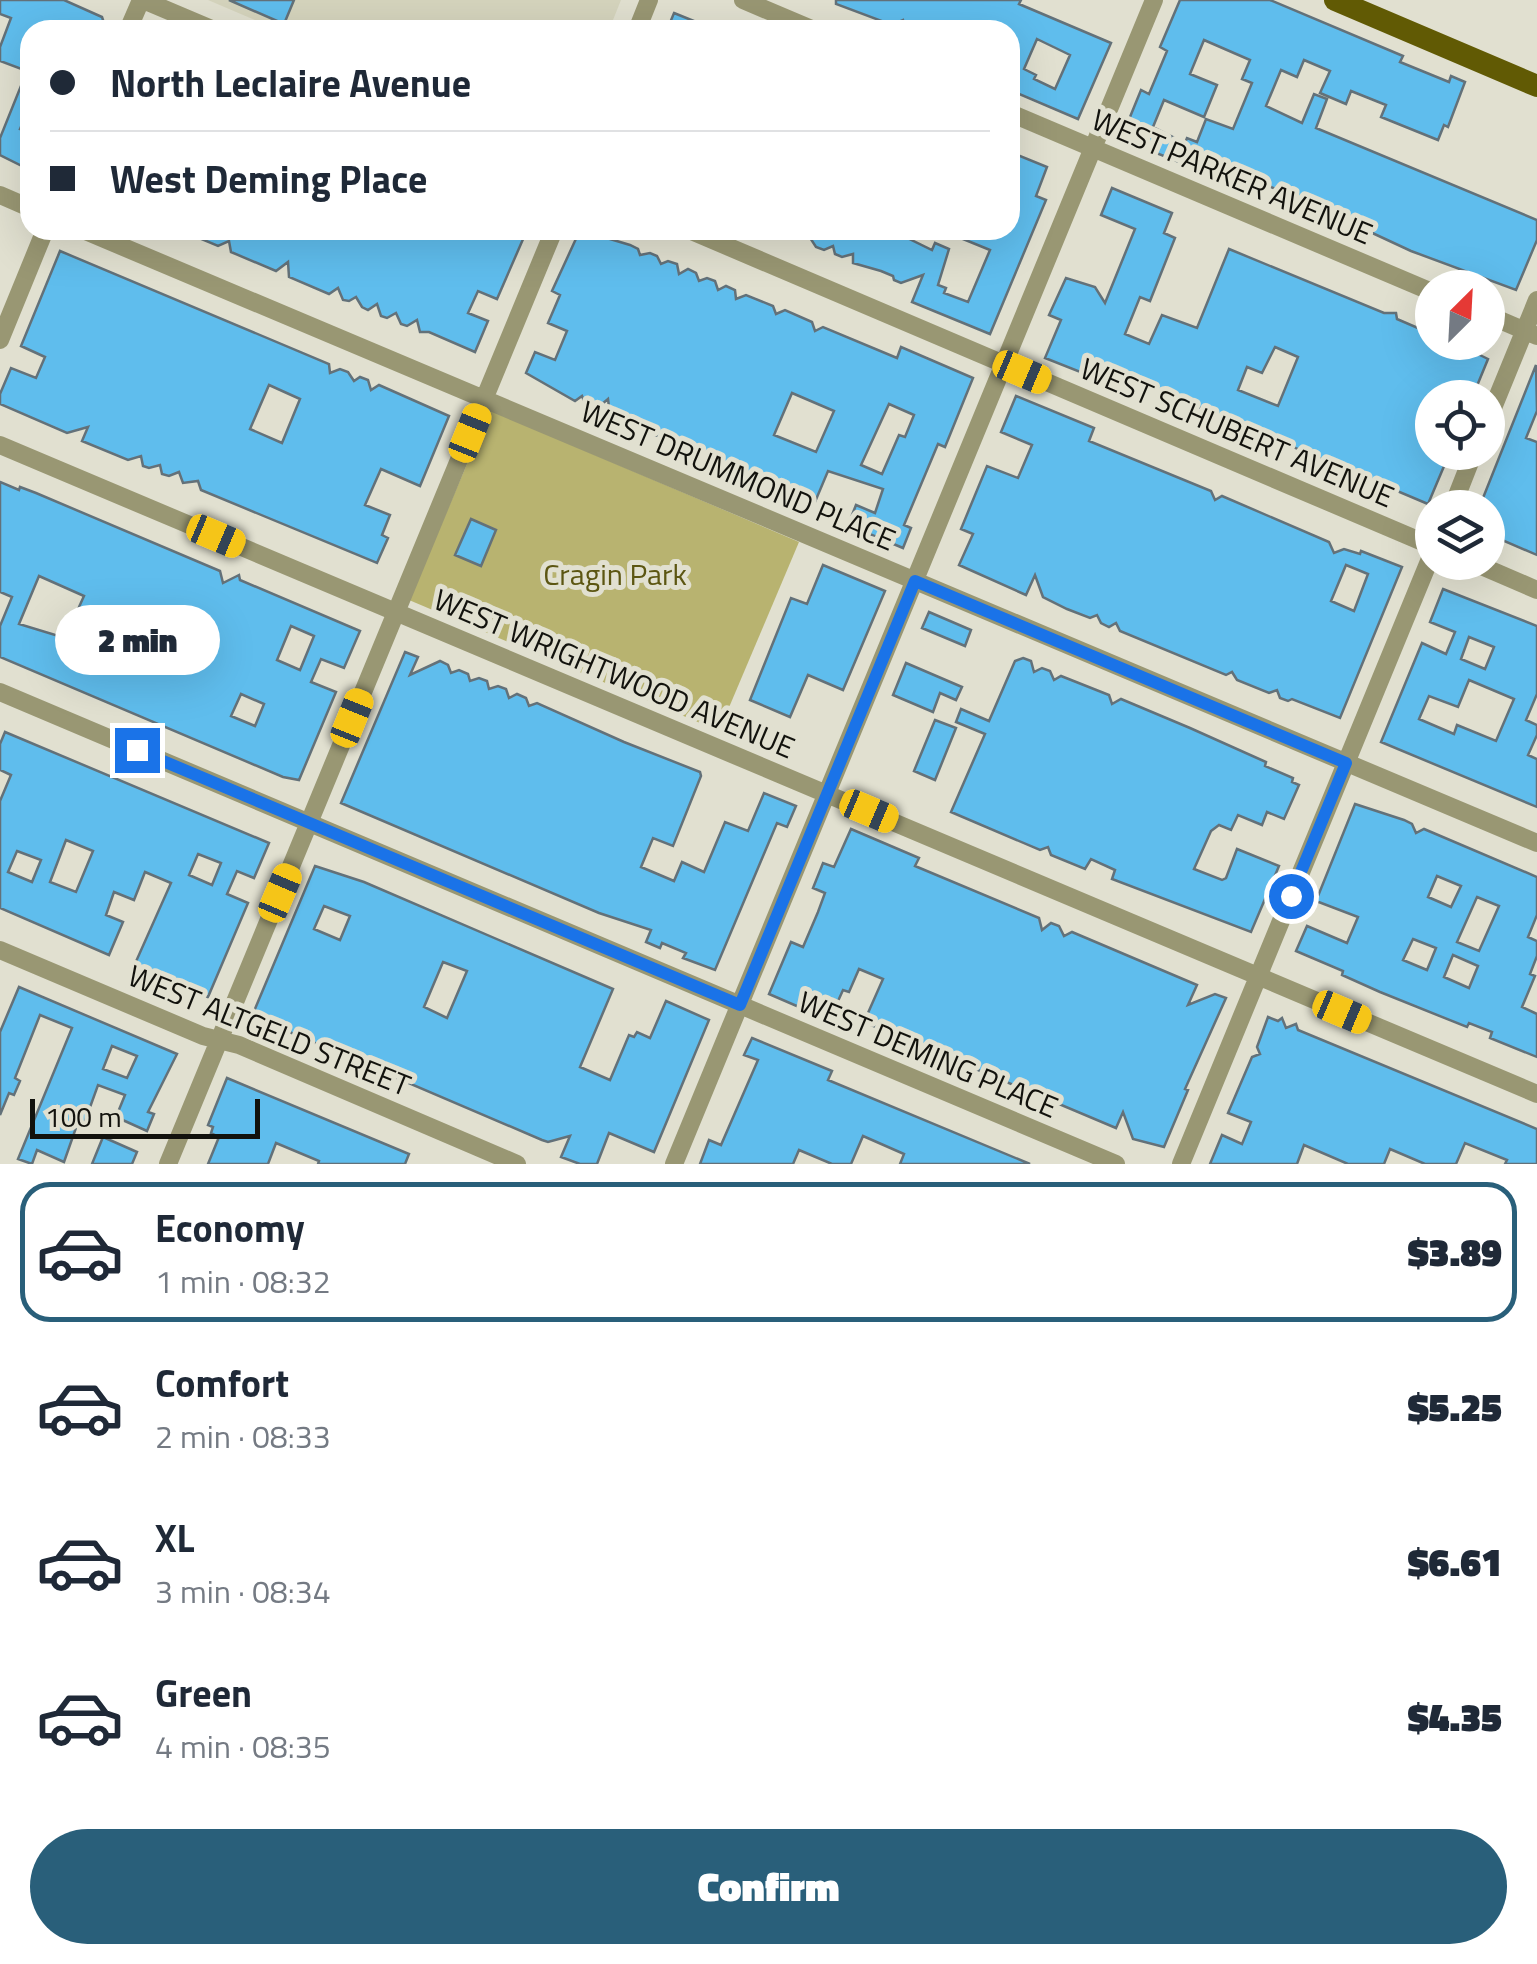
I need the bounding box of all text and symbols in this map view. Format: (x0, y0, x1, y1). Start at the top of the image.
text: North Leclaire Avenue (110, 54, 471, 112)
street label: WEST PARKER AVENUE (1085, 96, 1380, 256)
text: West Deming Place (110, 150, 427, 208)
north arrow (1415, 270, 1505, 360)
map controls (1415, 270, 1505, 580)
street label: WEST SCHUBERT AVENUE (1073, 345, 1401, 519)
car (989, 346, 1055, 398)
button: locate (1415, 380, 1505, 470)
street label: WEST DRUMMOND PLACE (574, 388, 903, 562)
car (445, 400, 495, 466)
button: layers (1415, 490, 1505, 580)
car (183, 510, 249, 562)
park label: Cragin Park (543, 551, 687, 597)
street label: WEST WRIGHTWOOD AVENUE (427, 576, 802, 770)
callout: 2 min (54, 605, 220, 675)
text: 2 min (98, 616, 177, 664)
car (327, 685, 377, 751)
route end (115, 728, 160, 773)
car (836, 785, 902, 837)
car (254, 860, 306, 926)
route start (1269, 874, 1314, 919)
street label: WEST ALTGELD STREET (121, 952, 418, 1108)
street label: WEST DEMING PLACE (791, 979, 1065, 1130)
car (1309, 986, 1375, 1038)
scale bar (30, 1094, 260, 1138)
text: 100 m (45, 1095, 122, 1138)
text: Economy (155, 1199, 305, 1257)
icon: car (35, 1207, 125, 1297)
text: $3.89 (1408, 1223, 1502, 1281)
text: 1 min · 08:32 (155, 1257, 331, 1305)
text: Comfort (155, 1354, 289, 1412)
icon: car (35, 1362, 125, 1452)
text: $5.25 (1408, 1378, 1502, 1436)
text: 2 min · 08:33 (155, 1412, 331, 1460)
text: XL (155, 1509, 195, 1567)
icon: car (35, 1517, 125, 1607)
text: $6.61 (1408, 1533, 1502, 1591)
text: 3 min · 08:34 (155, 1567, 331, 1615)
text: Green (155, 1664, 252, 1722)
icon: car (35, 1672, 125, 1762)
text: $4.35 (1408, 1688, 1502, 1746)
text: 4 min · 08:35 (155, 1722, 331, 1770)
button: Confirm (30, 1829, 1507, 1944)

